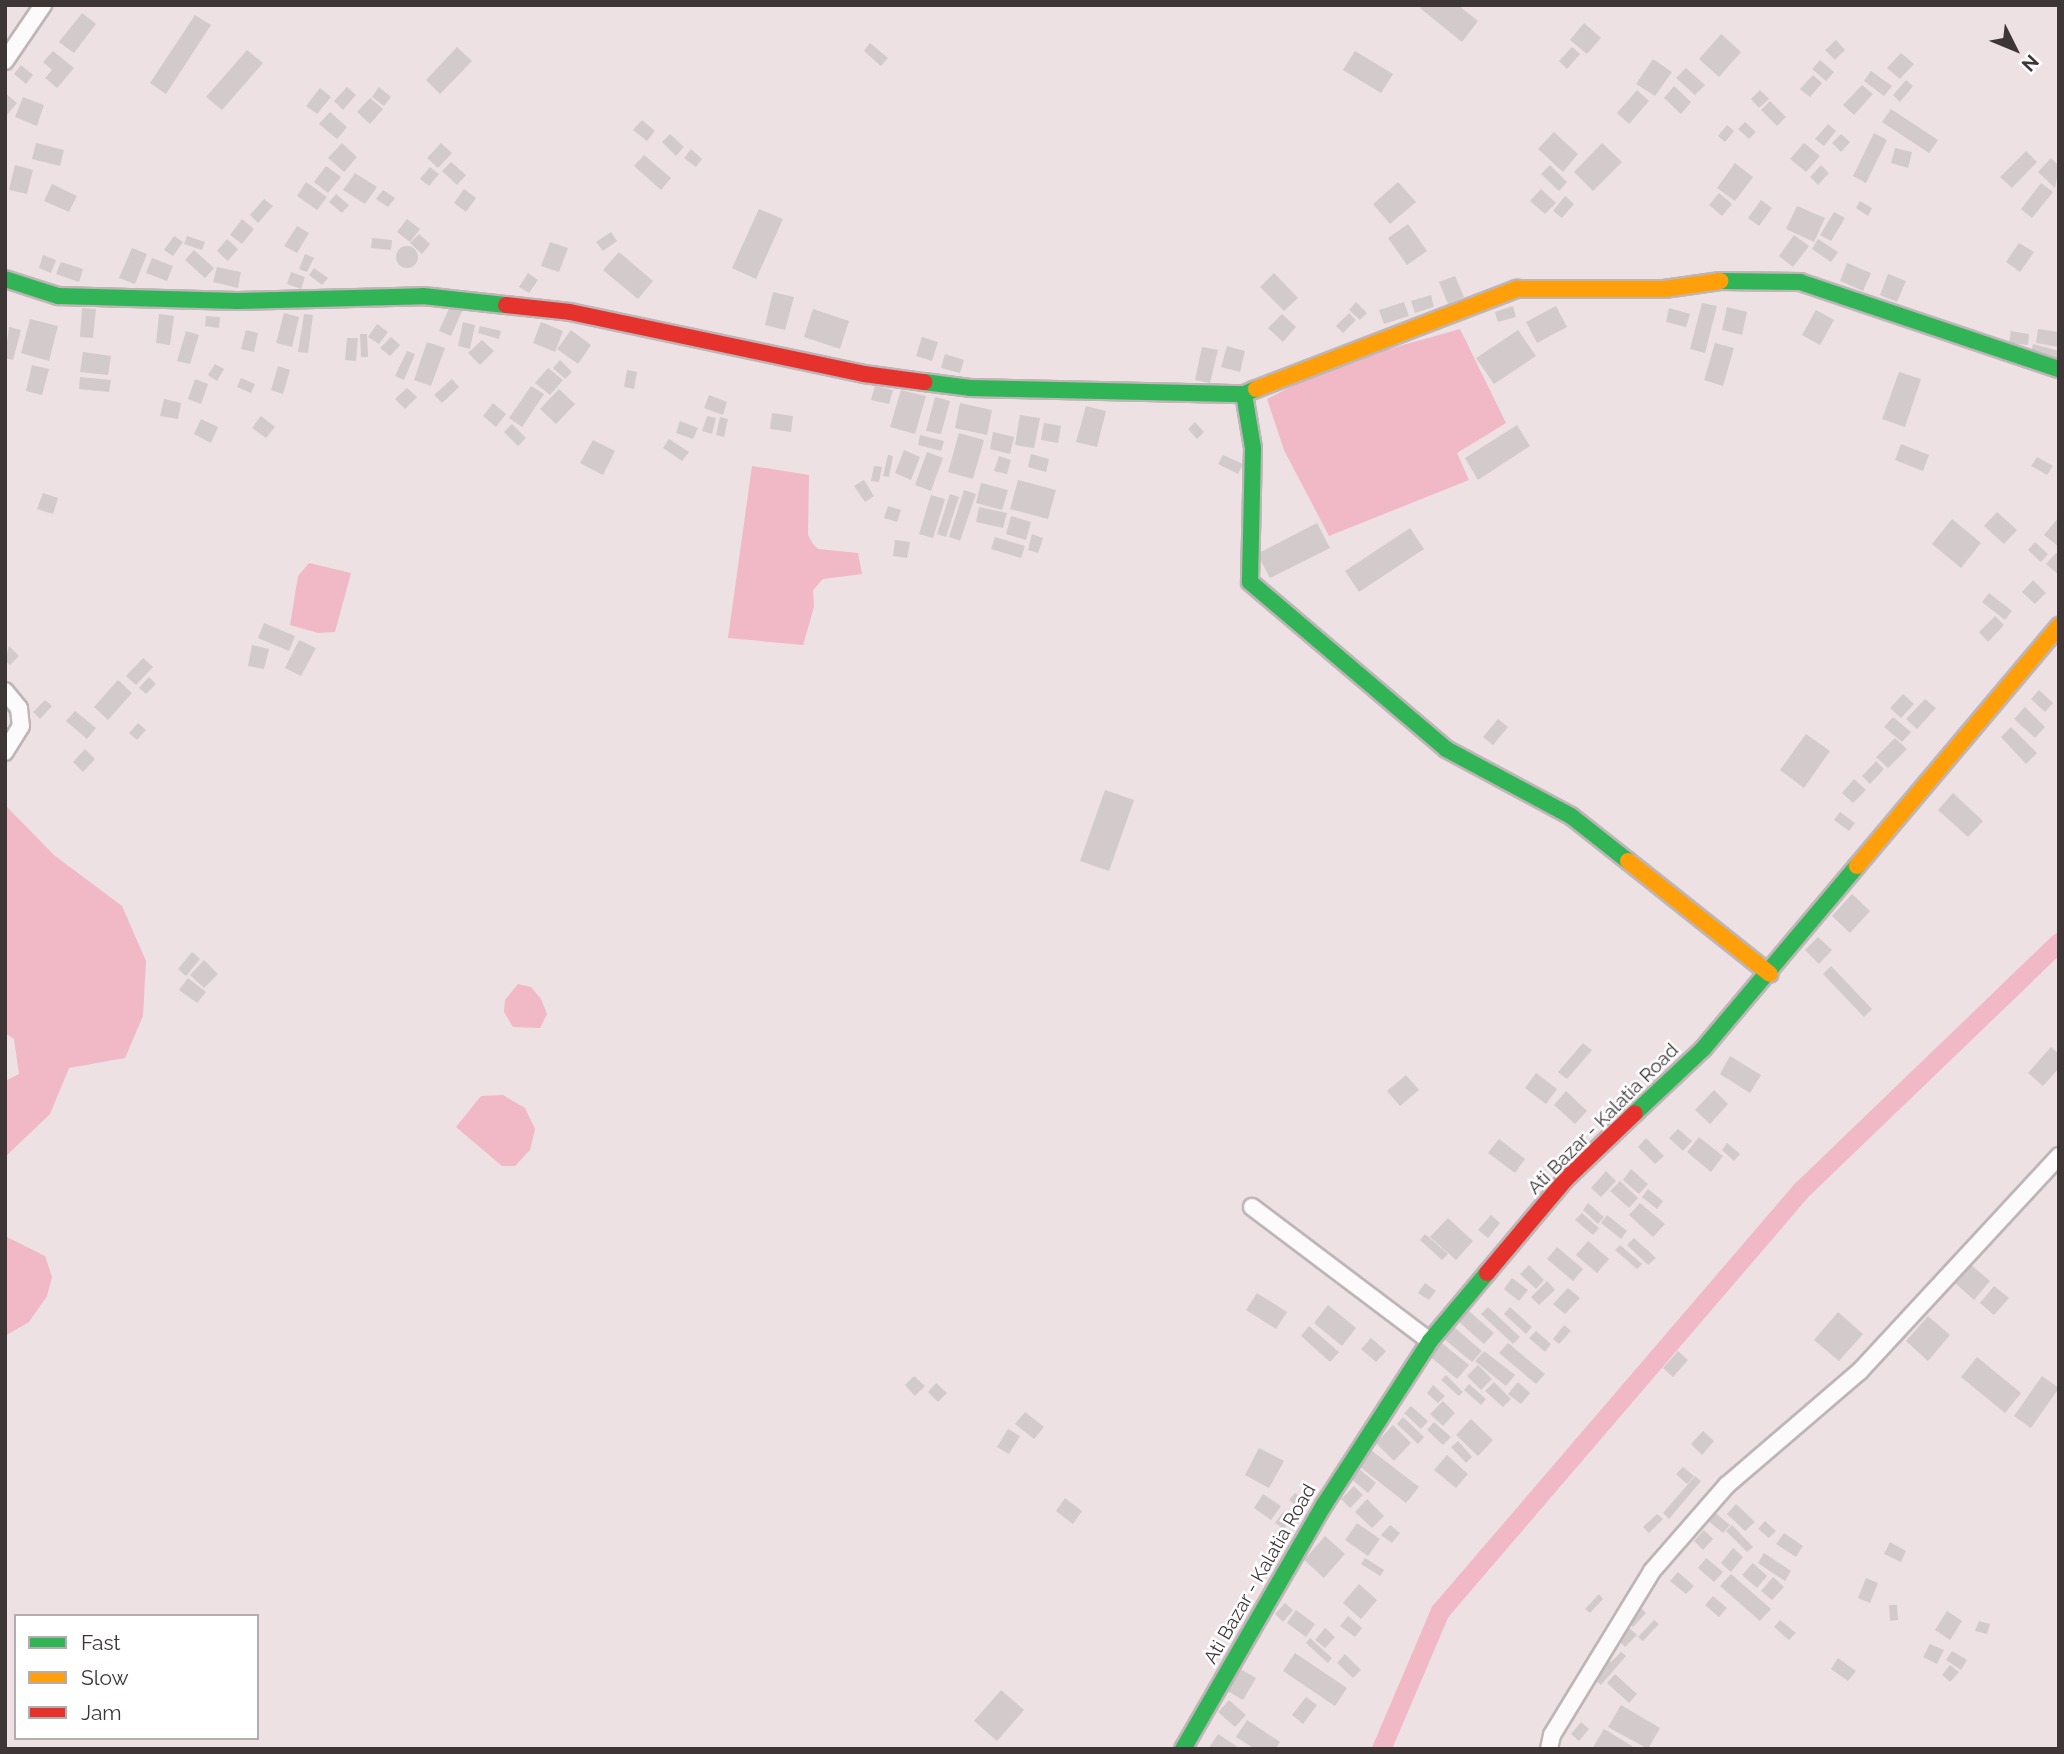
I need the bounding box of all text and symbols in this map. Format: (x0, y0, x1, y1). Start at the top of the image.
north arrow (1980, 14, 2050, 84)
text: N (2017, 51, 2043, 76)
street label: Ati Bazar - Kalatia Road (1523, 1039, 1683, 1199)
street label: Ati Bazar - Kalatia Road (1199, 1480, 1321, 1668)
legend (14, 1614, 259, 1740)
text: Fast (81, 1630, 121, 1655)
text: Slow (81, 1665, 129, 1690)
text: Jam (81, 1700, 122, 1725)

